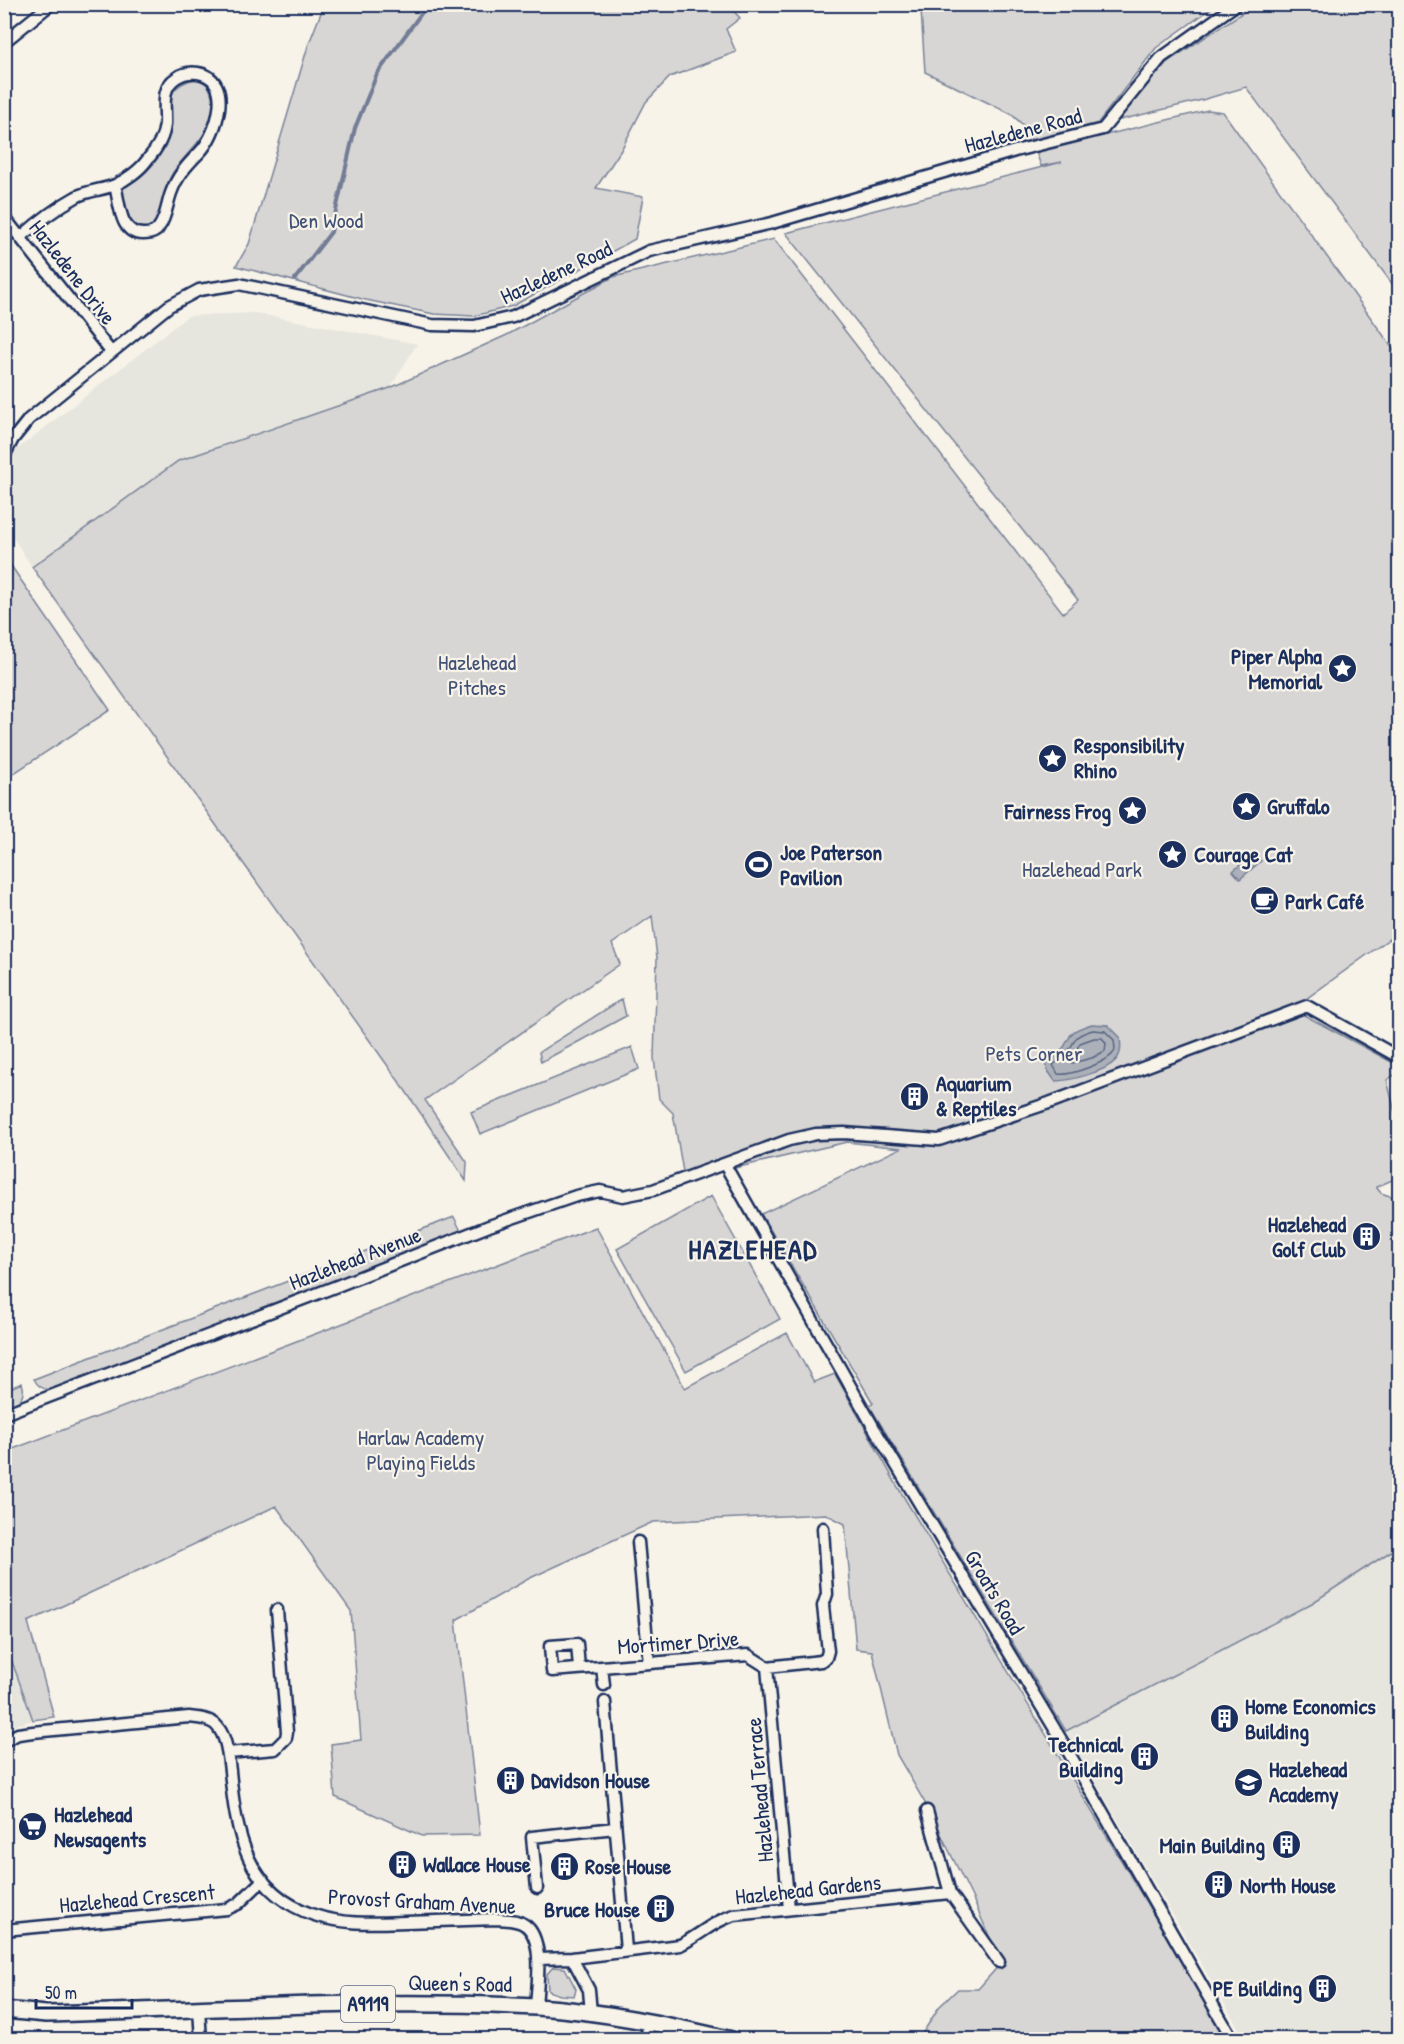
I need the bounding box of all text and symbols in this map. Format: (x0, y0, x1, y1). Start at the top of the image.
street label: Hazledene Road (961, 100, 1085, 160)
park label: Den Wood (289, 205, 363, 235)
street label: Hazledene Drive (23, 213, 124, 331)
street label: Hazledene Road (495, 233, 617, 311)
place label: Piper Alpha Memorial (1231, 641, 1323, 696)
park label: Hazlehead Pitches (438, 647, 516, 702)
place icon: Piper Alpha Memorial (1327, 653, 1359, 685)
place label: Responsibility Rhino (1074, 730, 1185, 785)
place icon: Responsibility Rhino (1037, 742, 1069, 774)
place icon: Gruffalo (1230, 790, 1262, 822)
place label: Gruffalo (1267, 791, 1330, 821)
place icon: Fairness Frog (1116, 795, 1148, 827)
place label: Fairness Frog (1004, 796, 1111, 827)
place label: Joe Paterson Pavilion (780, 837, 882, 892)
place icon: Courage Cat (1157, 838, 1189, 870)
place label: Courage Cat (1194, 839, 1294, 870)
sports icon: Joe Paterson Pavilion (743, 849, 775, 881)
park label: Hazlehead Park (1022, 854, 1142, 884)
cafe icon: Park Café (1248, 885, 1280, 917)
place label: Park Café (1285, 886, 1364, 916)
park label: Pets Corner (986, 1038, 1083, 1068)
place label: Aquarium & Reptiles (936, 1068, 1017, 1124)
building icon: Aquarium & Reptiles (899, 1080, 931, 1112)
place label: Hazlehead Golf Club (1268, 1209, 1346, 1264)
street label: Hazlehead Avenue (285, 1219, 425, 1297)
building icon: Hazlehead Golf Club (1351, 1221, 1383, 1253)
district label: HAZLEHEAD (688, 1230, 818, 1268)
park label: Harlaw Academy Playing Fields (358, 1422, 484, 1477)
street label: Groats Road (958, 1544, 1032, 1640)
street label: Mortimer Drive (616, 1623, 740, 1661)
place label: Home Economics Building (1245, 1691, 1376, 1747)
building icon: Home Economics Building (1208, 1703, 1240, 1735)
street label: Hazlehead Terrace (738, 1716, 780, 1864)
place label: Technical Building (1047, 1729, 1124, 1785)
building icon: Technical Building (1128, 1741, 1160, 1773)
place label: Hazlehead Academy (1269, 1754, 1348, 1810)
building icon: Davidson House (494, 1764, 526, 1796)
place label: Davidson House (531, 1765, 650, 1795)
school or university icon: Hazlehead Academy (1232, 1766, 1264, 1798)
place label: Hazlehead Newsagents (54, 1799, 147, 1855)
supermarket icon: Hazlehead Newsagents (17, 1811, 49, 1843)
building icon: Main Building (1270, 1829, 1302, 1861)
place label: Main Building (1159, 1830, 1265, 1861)
building icon: Wallace House (386, 1848, 418, 1880)
place label: Wallace House (423, 1849, 531, 1879)
building icon: Rose House (548, 1850, 580, 1882)
place label: Rose House (585, 1851, 672, 1881)
street label: Hazlehead Gardens (734, 1866, 882, 1912)
building icon: North House (1203, 1869, 1235, 1901)
place label: North House (1240, 1870, 1336, 1900)
street label: Hazlehead Crescent (58, 1876, 216, 1920)
street label: Provost Graham Avenue (327, 1881, 517, 1921)
building icon: Bruce House (645, 1893, 677, 1925)
place label: Bruce House (544, 1894, 640, 1924)
street label: Queen's Road (408, 1967, 513, 1999)
scale bar (36, 1972, 132, 2010)
building icon: PE Building (1307, 1972, 1339, 2004)
place label: PE Building (1213, 1973, 1302, 2004)
text: 50 m (45, 1980, 77, 2005)
road number: A9119 (341, 1986, 395, 2022)

